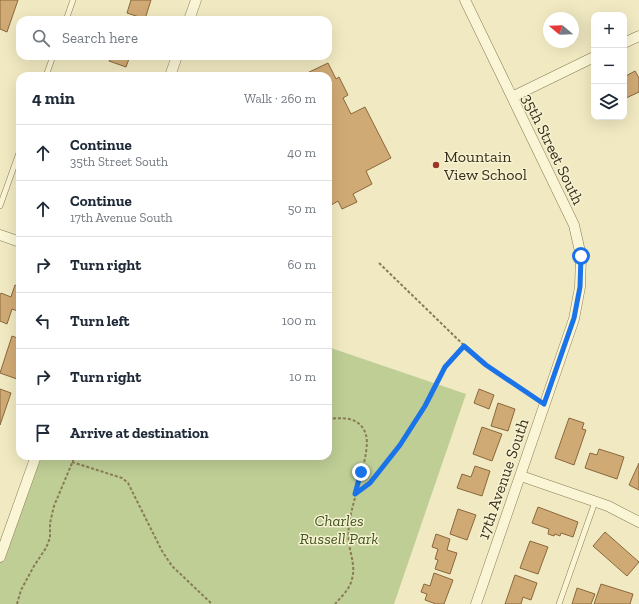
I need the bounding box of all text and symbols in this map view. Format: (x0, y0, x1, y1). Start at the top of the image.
north arrow (543, 12, 579, 48)
map controls (591, 12, 627, 120)
button: + (591, 12, 627, 48)
search box (16, 16, 332, 60)
icon: search (30, 27, 52, 49)
text: Search here (62, 29, 138, 47)
button: − (591, 48, 627, 84)
button: layers (591, 84, 627, 120)
text: 4 min (32, 88, 75, 108)
text: Walk · 260 m (244, 91, 316, 106)
street label: 35th Street South (518, 91, 588, 207)
text: Continue (70, 136, 132, 154)
icon: ahead (32, 142, 54, 164)
text: 40 m (287, 145, 316, 160)
place label: Mountain View School (443, 147, 527, 184)
text: 35th Street South (70, 154, 168, 169)
marker: Mountain View School (431, 160, 441, 170)
text: Continue (70, 192, 132, 210)
icon: ahead (32, 198, 54, 220)
text: 50 m (288, 201, 316, 216)
text: 17th Avenue South (70, 210, 173, 225)
route start (572, 247, 590, 265)
icon: right (32, 254, 54, 276)
text: Turn right (70, 256, 141, 274)
text: 60 m (287, 257, 316, 272)
icon: left (32, 310, 54, 332)
text: Turn left (70, 312, 130, 330)
text: 100 m (282, 313, 316, 328)
icon: right (32, 366, 54, 388)
text: Turn right (70, 368, 141, 386)
text: 10 m (289, 369, 316, 384)
street label: 17th Avenue South (473, 416, 533, 542)
icon: arrive (32, 422, 54, 444)
text: Arrive at destination (70, 424, 209, 442)
route end (352, 463, 370, 481)
park label: Charles Russell Park (300, 511, 378, 548)

